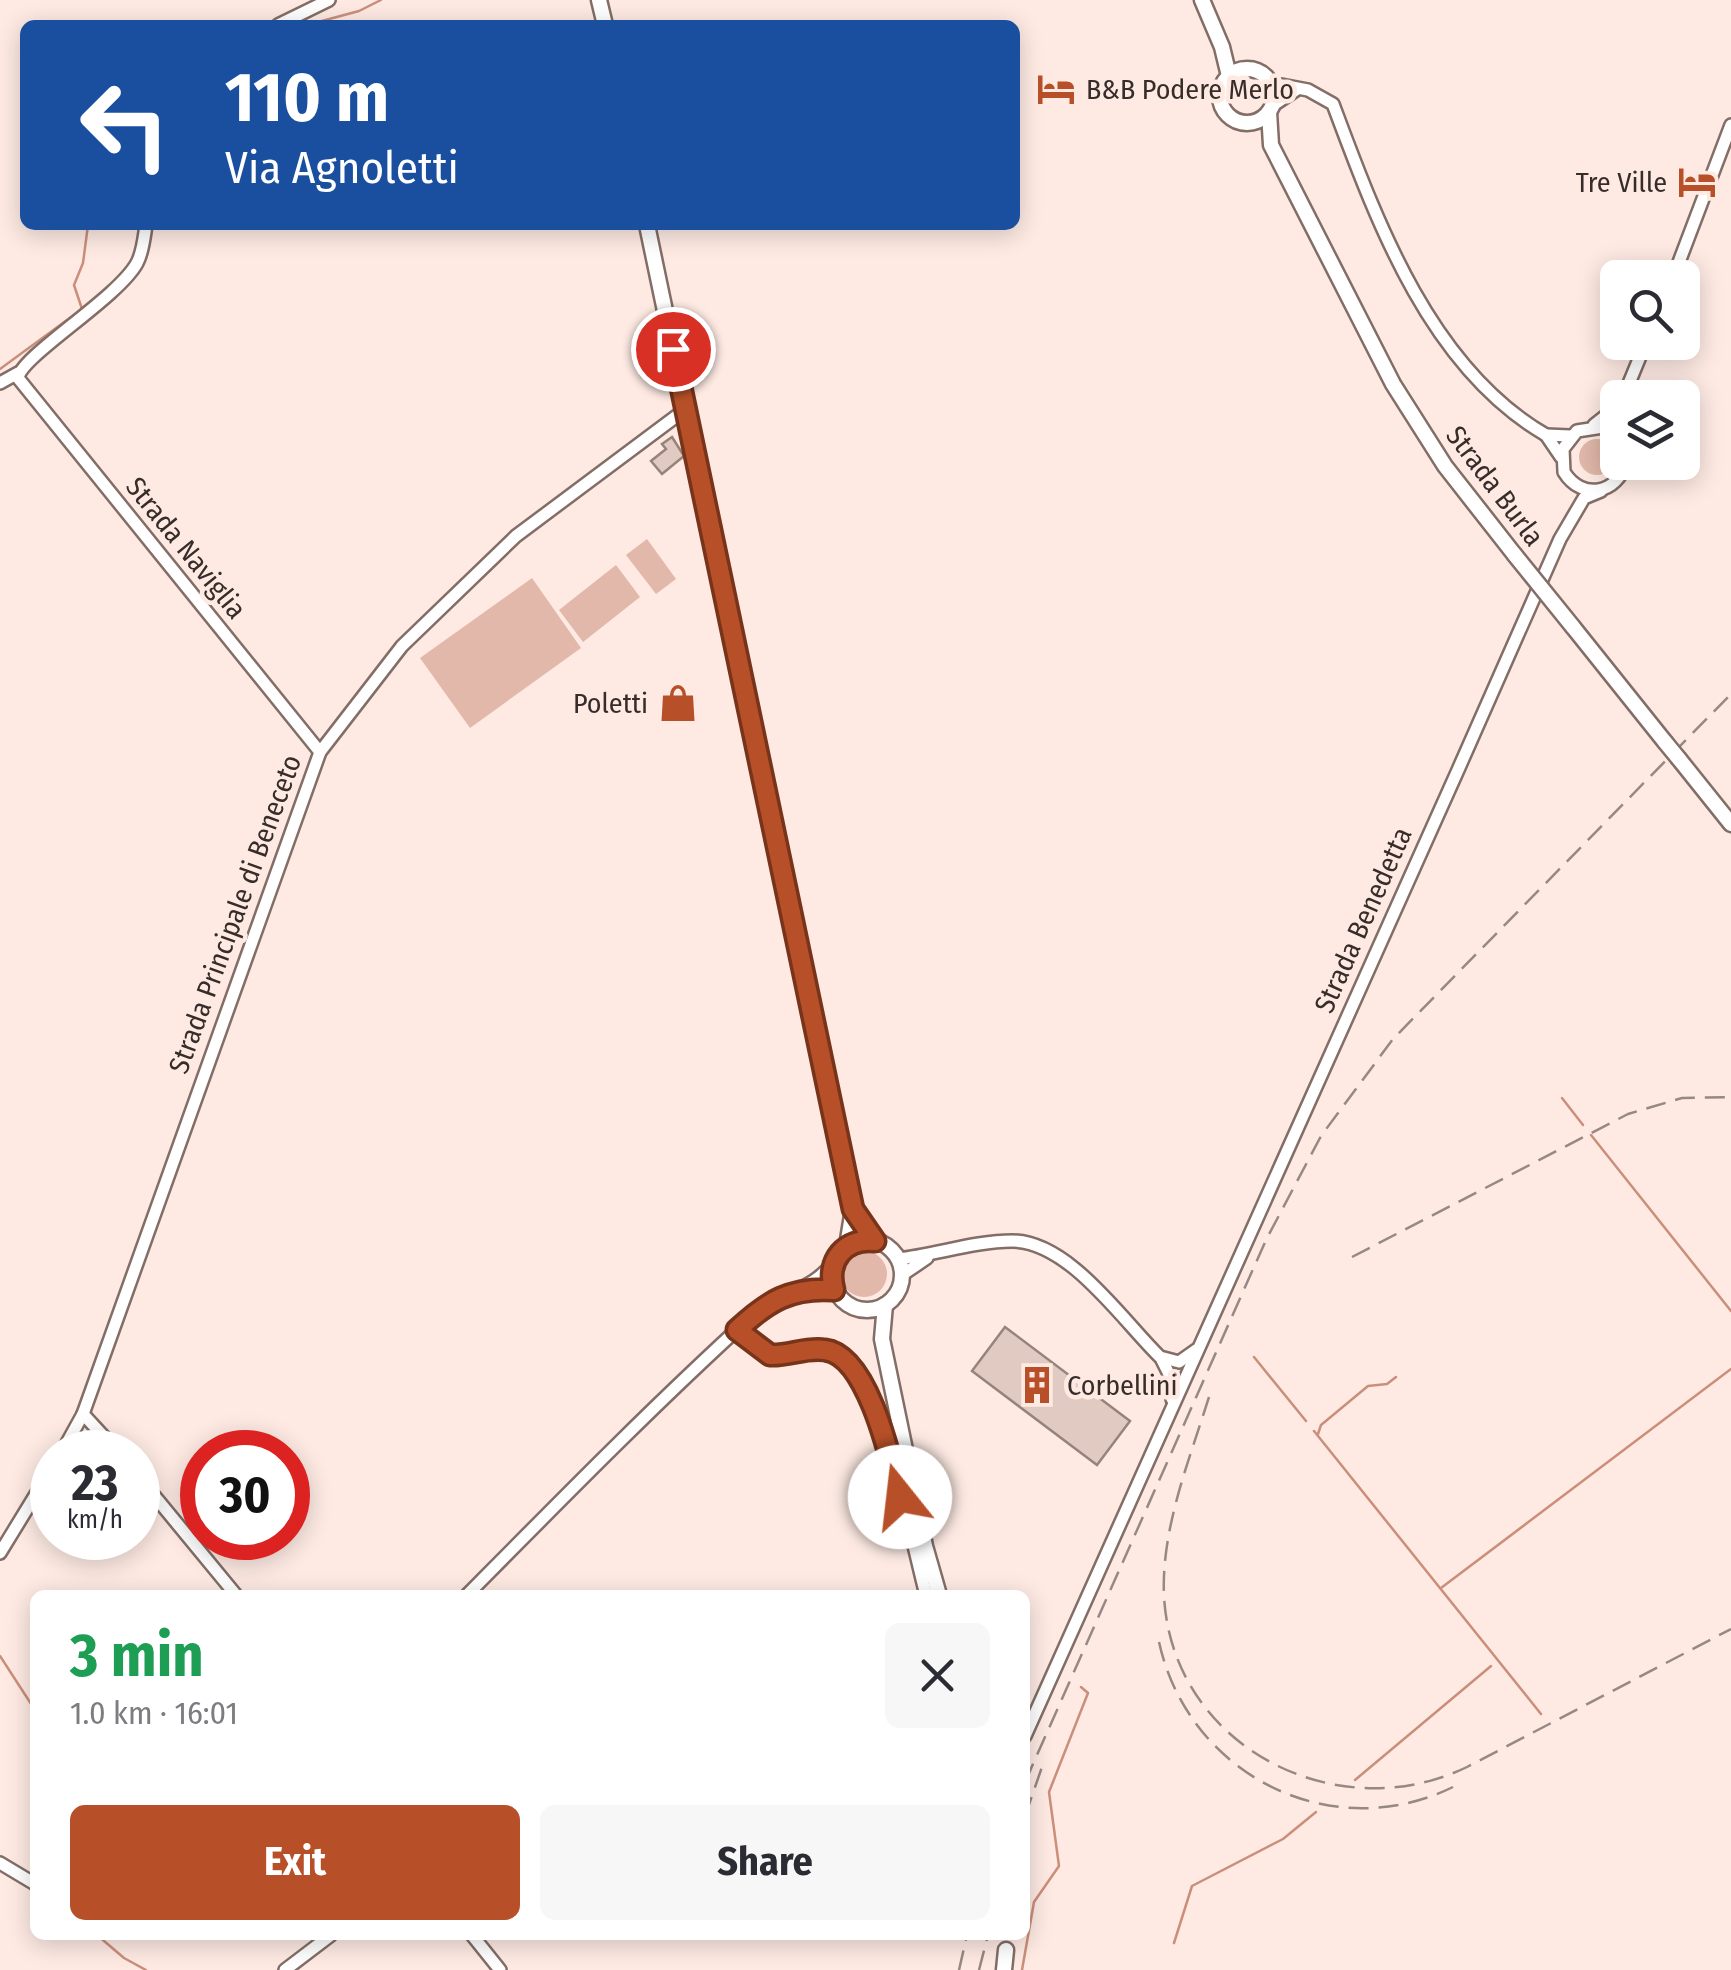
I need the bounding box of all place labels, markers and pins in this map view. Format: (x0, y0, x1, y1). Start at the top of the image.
hotel icon: B&B Podere Merlo (1035, 68, 1077, 110)
place label: B&B Podere Merlo (1086, 73, 1294, 106)
hotel icon: Tre Ville (1676, 161, 1718, 203)
place label: Tre Ville (1576, 166, 1667, 199)
pin (631, 307, 716, 392)
shop icon: Poletti (657, 682, 699, 724)
place label: Poletti (573, 687, 648, 720)
building icon: Corbellini (1016, 1364, 1058, 1406)
place label: Corbellini (1067, 1369, 1178, 1402)

